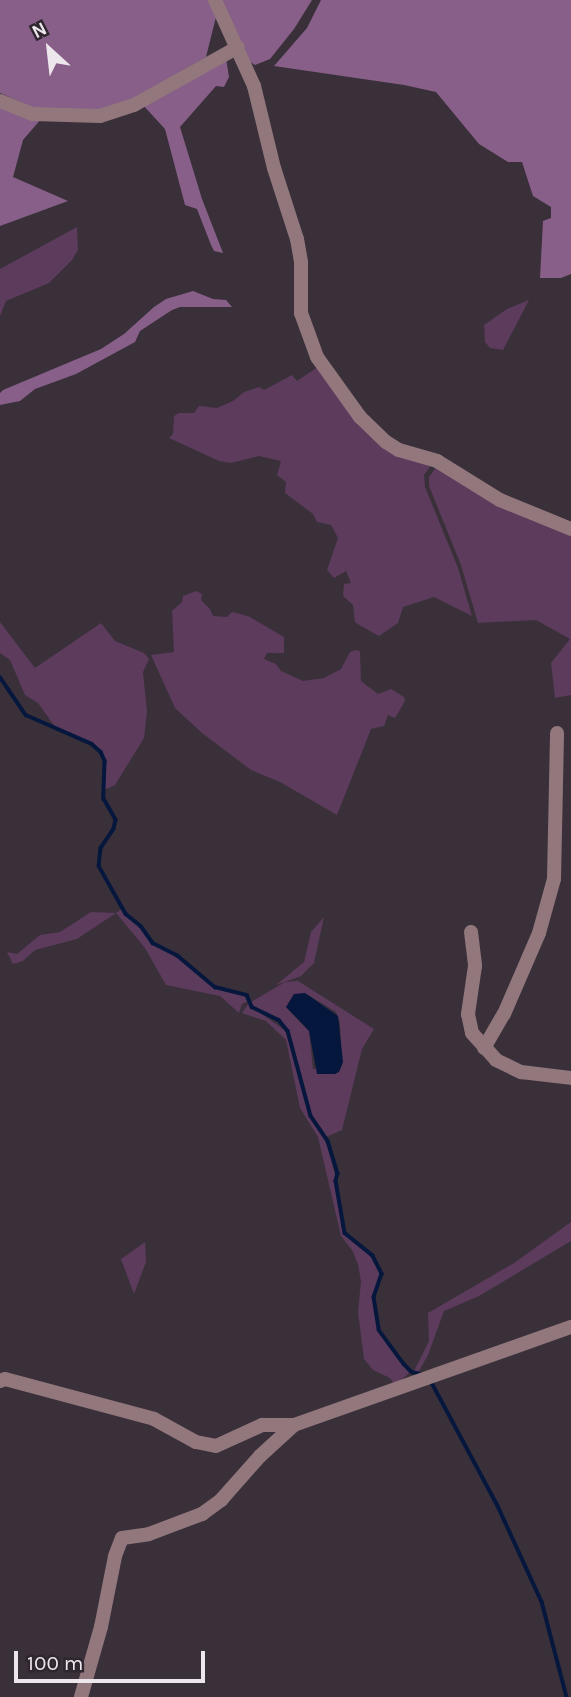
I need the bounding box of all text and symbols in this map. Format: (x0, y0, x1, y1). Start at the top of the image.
north arrow (14, 14, 84, 84)
text: N (28, 17, 51, 43)
scale bar (18, 1638, 208, 1682)
text: 100 m (27, 1651, 84, 1675)

